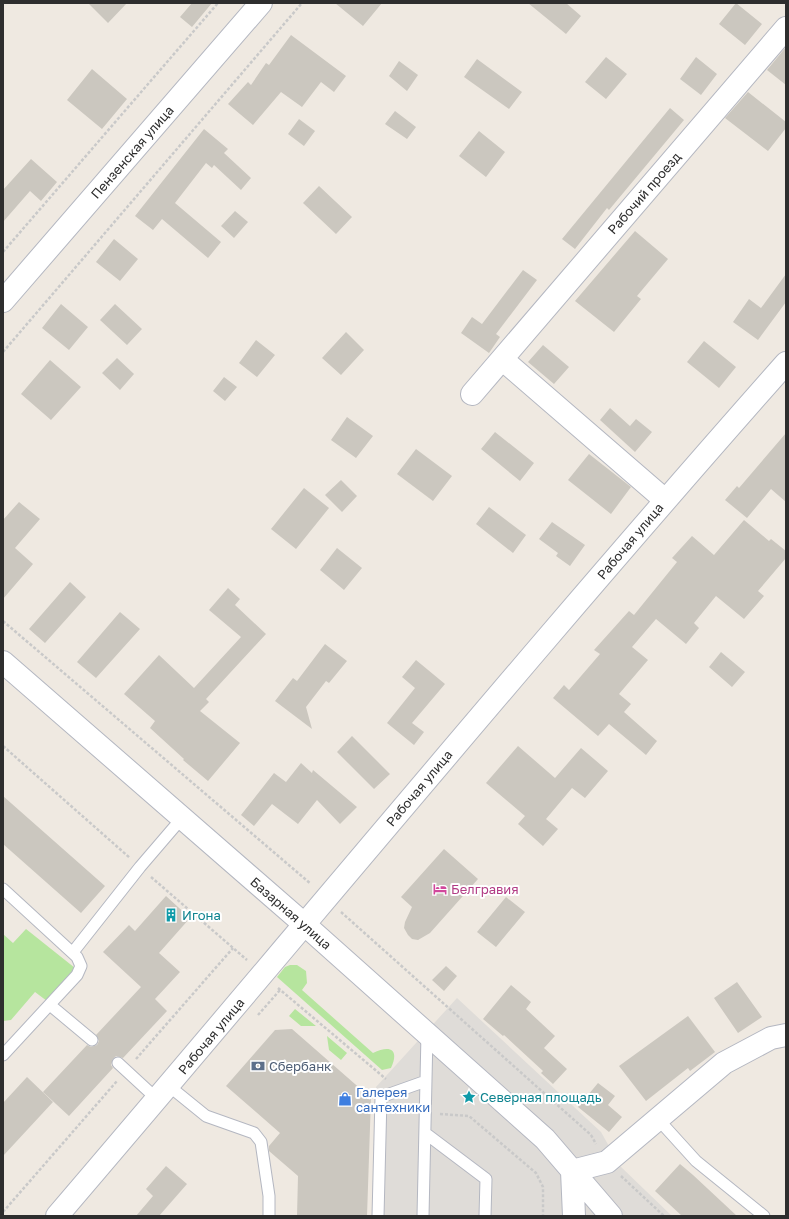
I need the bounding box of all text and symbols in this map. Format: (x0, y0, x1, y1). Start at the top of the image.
street label: Пензенская улица (87, 102, 177, 202)
street label: Рабочий проезд (604, 149, 684, 237)
street label: Рабочая улица (593, 500, 667, 582)
street label: Рабочая улица (382, 747, 456, 829)
street label: Базарная улица (247, 873, 335, 953)
hotel icon: Белгравия (432, 881, 448, 897)
place label: Белгравия (451, 881, 519, 897)
building icon: Игона (163, 907, 179, 923)
place label: Игона (182, 907, 221, 923)
street label: Рабочая улица (174, 995, 248, 1077)
bank icon: Сбербанк (250, 1058, 266, 1074)
place label: Сбербанк (269, 1058, 332, 1074)
place label: Галерея сантехники (356, 1084, 430, 1115)
place icon: Северная площадь (461, 1089, 477, 1105)
place label: Северная площадь (480, 1089, 602, 1105)
shop icon: Галерея сантехники (337, 1091, 353, 1107)

